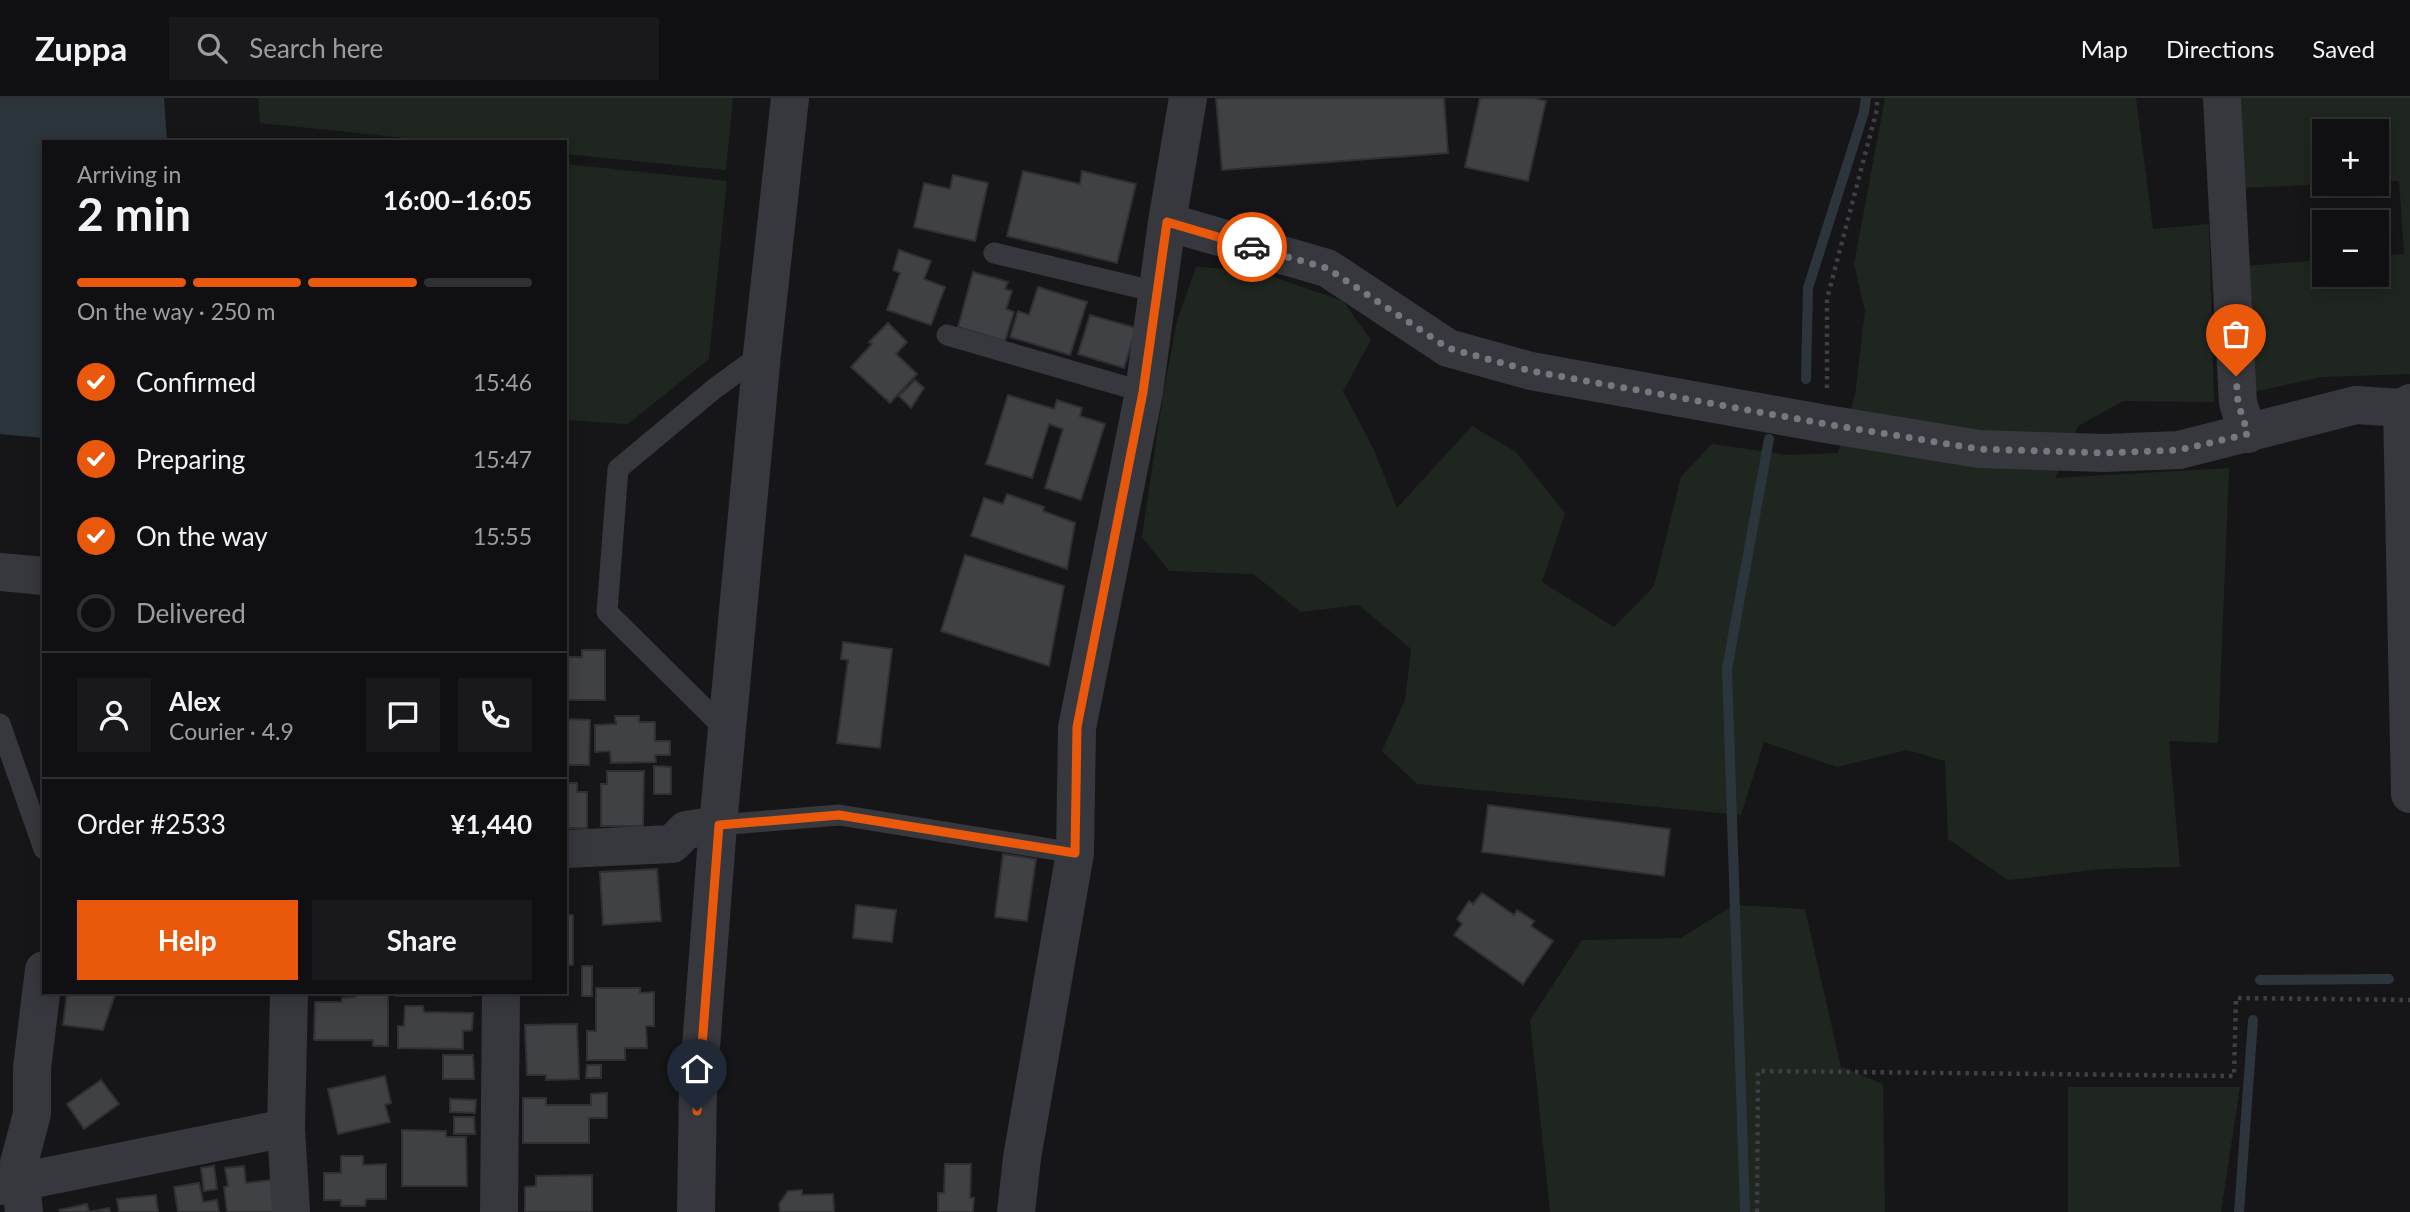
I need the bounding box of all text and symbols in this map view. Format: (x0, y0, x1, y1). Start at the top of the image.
search box (169, 17, 659, 80)
text: Zuppa (35, 28, 127, 68)
icon: search (193, 29, 231, 67)
text: Search here (249, 32, 383, 64)
text: Map (2081, 34, 2128, 63)
text: Directions (2166, 34, 2274, 63)
text: Saved (2312, 34, 2375, 63)
map controls (2312, 119, 2389, 287)
button: + (2312, 119, 2389, 196)
text: Arriving in (77, 160, 181, 188)
text: 16:00–16:05 (383, 184, 532, 216)
text: 2 min (77, 186, 191, 241)
button: − (2312, 210, 2389, 287)
courier (1217, 212, 1287, 282)
icon: car (1233, 228, 1271, 266)
text: On the way · 250 m (77, 297, 276, 325)
pin (2206, 304, 2266, 376)
icon: bag (2217, 315, 2255, 353)
icon: check (77, 363, 115, 401)
text: Confirmed (136, 366, 256, 398)
text: 15:46 (473, 368, 532, 396)
icon: check (77, 440, 115, 478)
text: Preparing (136, 443, 245, 475)
text: 15:47 (473, 445, 532, 473)
icon: check (77, 517, 115, 555)
text: On the way (136, 520, 268, 552)
text: 15:55 (473, 522, 532, 550)
text: Delivered (136, 597, 246, 629)
button: person (77, 678, 151, 752)
button: chat (366, 678, 440, 752)
button: phone (458, 678, 532, 752)
text: Alex (169, 685, 221, 717)
text: Courier · 4.9 (169, 717, 294, 745)
text: Order #2533 (77, 808, 226, 840)
text: ¥1,440 (451, 808, 532, 840)
button: Help (77, 900, 298, 980)
button: Share (312, 900, 532, 980)
pin (667, 1039, 727, 1111)
icon: home (678, 1050, 716, 1088)

